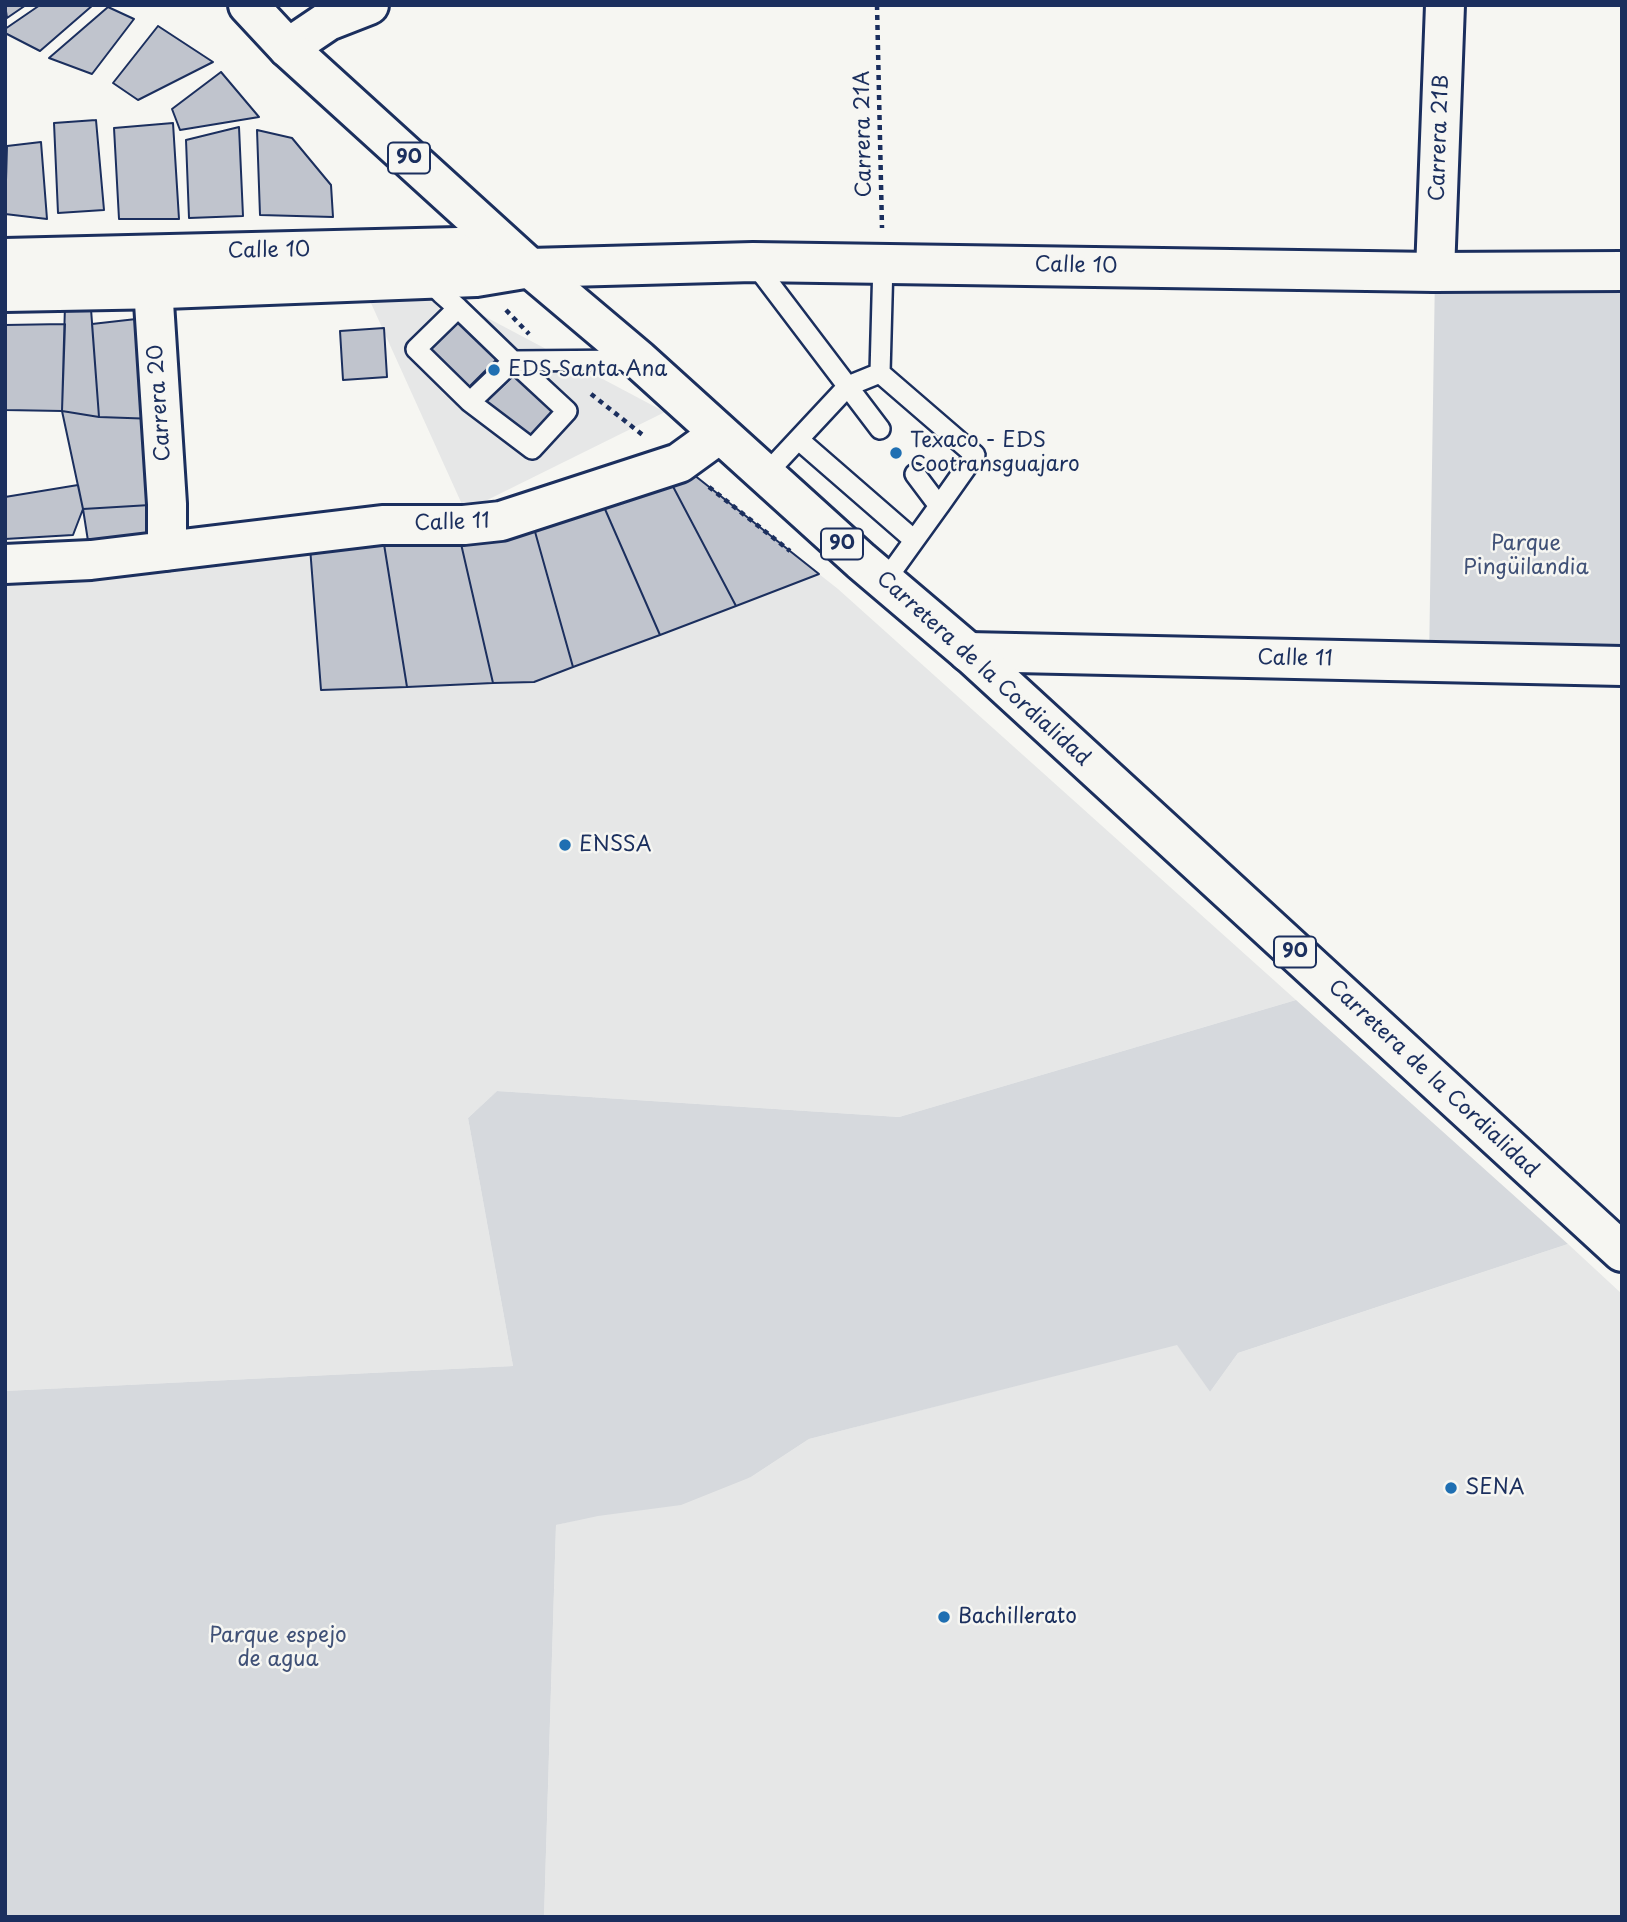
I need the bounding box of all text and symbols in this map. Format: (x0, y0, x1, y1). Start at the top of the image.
street label: Carrera 21A (850, 70, 878, 198)
street label: Carrera 21B (1425, 74, 1455, 202)
road number: 90 (388, 142, 430, 174)
street label: Calle 10 (227, 238, 311, 264)
street label: Calle 10 (1034, 253, 1118, 279)
street label: Carrera 20 (143, 344, 177, 462)
place label: EDS Santa Ana (508, 357, 667, 383)
marker: EDS Santa Ana (486, 362, 502, 378)
place label: Texaco - EDS Cootransguajaro (910, 428, 1080, 478)
marker: Texaco - EDS Cootransguajaro (888, 445, 904, 461)
street label: Calle 11 (414, 509, 490, 537)
road number: 90 (821, 528, 863, 559)
park label: Parque Pingüilandia (1463, 531, 1589, 581)
street label: Carretera de la Cordialidad (871, 566, 1095, 772)
street label: Calle 11 (1257, 646, 1333, 672)
place label: ENSSA (579, 832, 652, 858)
marker: ENSSA (557, 837, 573, 853)
road number: 90 (1274, 936, 1316, 968)
street label: Carretera de la Cordialidad (1323, 975, 1543, 1183)
place label: SENA (1465, 1475, 1525, 1501)
marker: SENA (1443, 1480, 1459, 1496)
place label: Bachillerato (958, 1604, 1077, 1630)
marker: Bachillerato (936, 1609, 952, 1625)
park label: Parque espejo de agua (209, 1623, 347, 1673)

